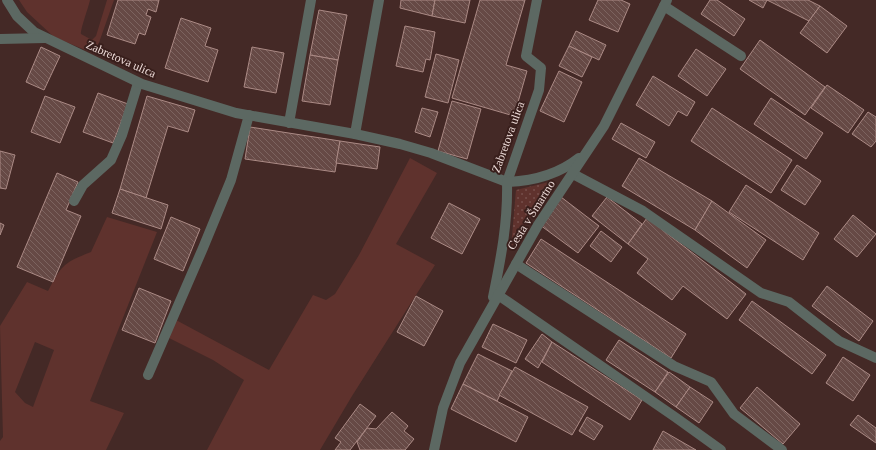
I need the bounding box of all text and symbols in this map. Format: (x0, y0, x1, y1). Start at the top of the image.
street label: Zabretova ulica (84, 37, 159, 81)
street label: Zabretova ulica (489, 99, 528, 175)
street label: Cesta v Šmartno (504, 178, 558, 252)

